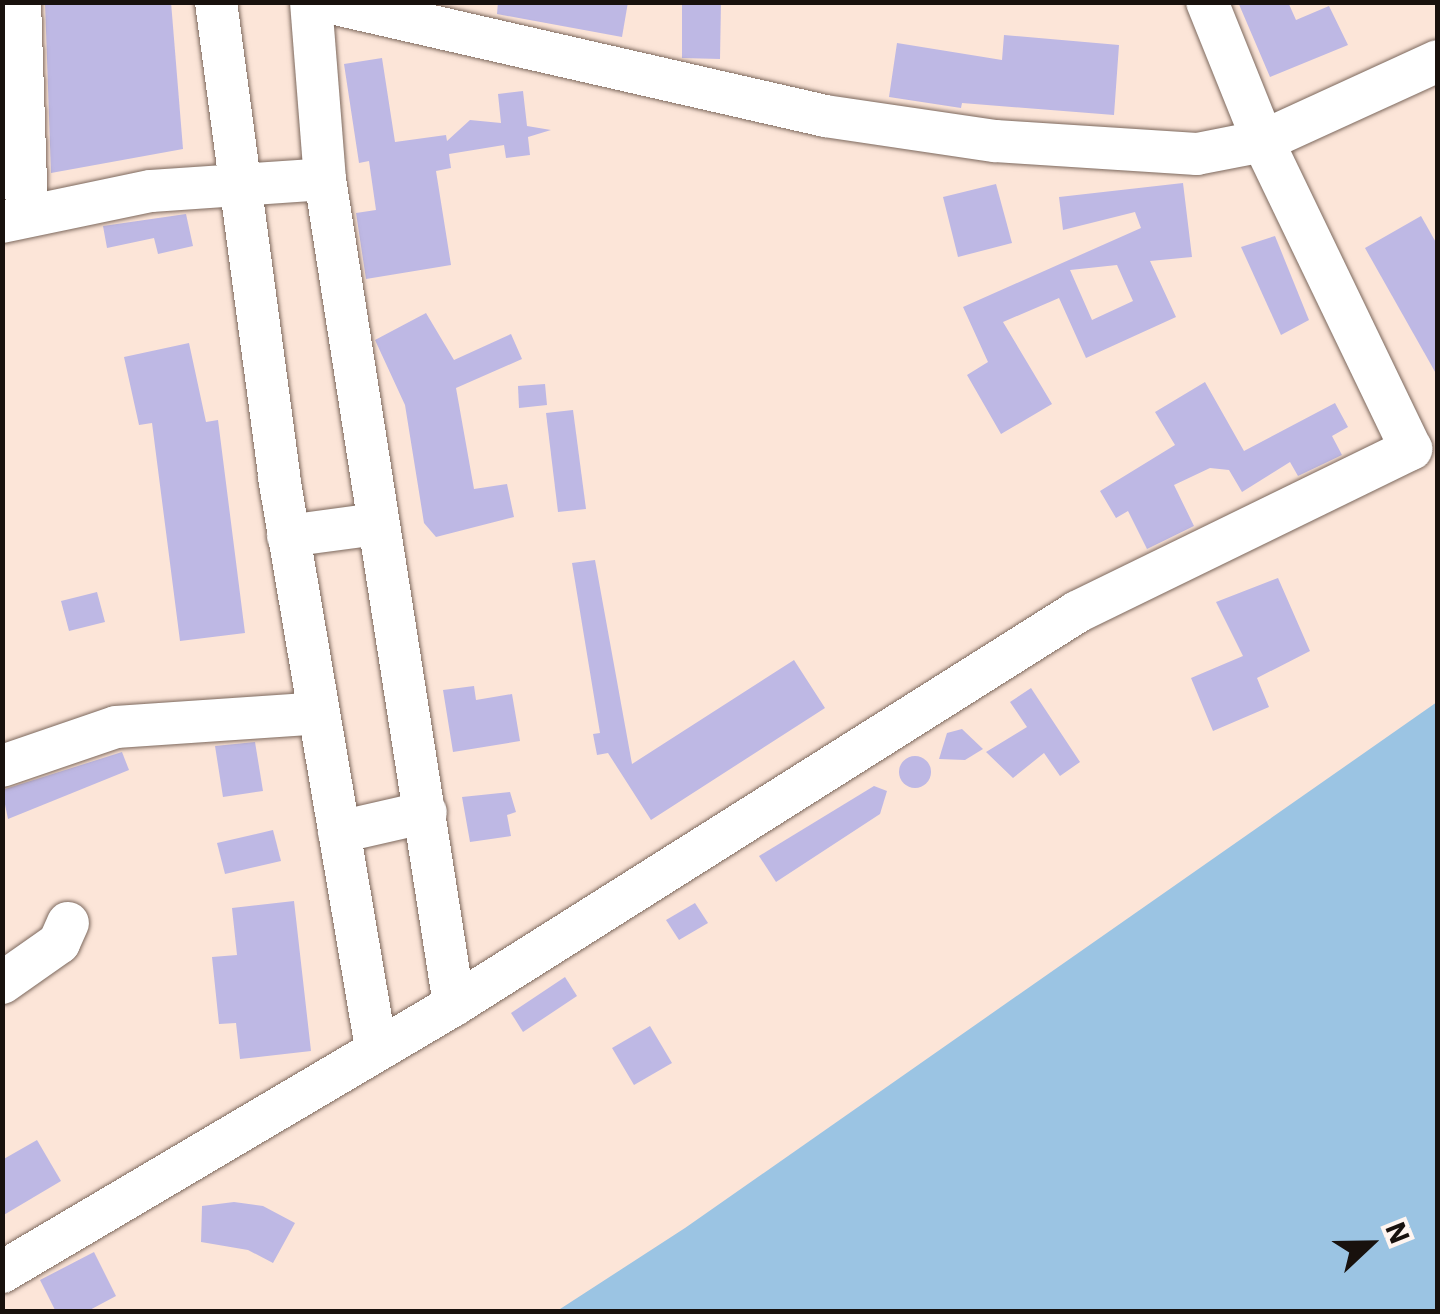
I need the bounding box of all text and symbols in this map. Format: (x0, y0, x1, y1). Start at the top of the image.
north arrow (1320, 1194, 1420, 1294)
text: N (1377, 1216, 1419, 1249)

